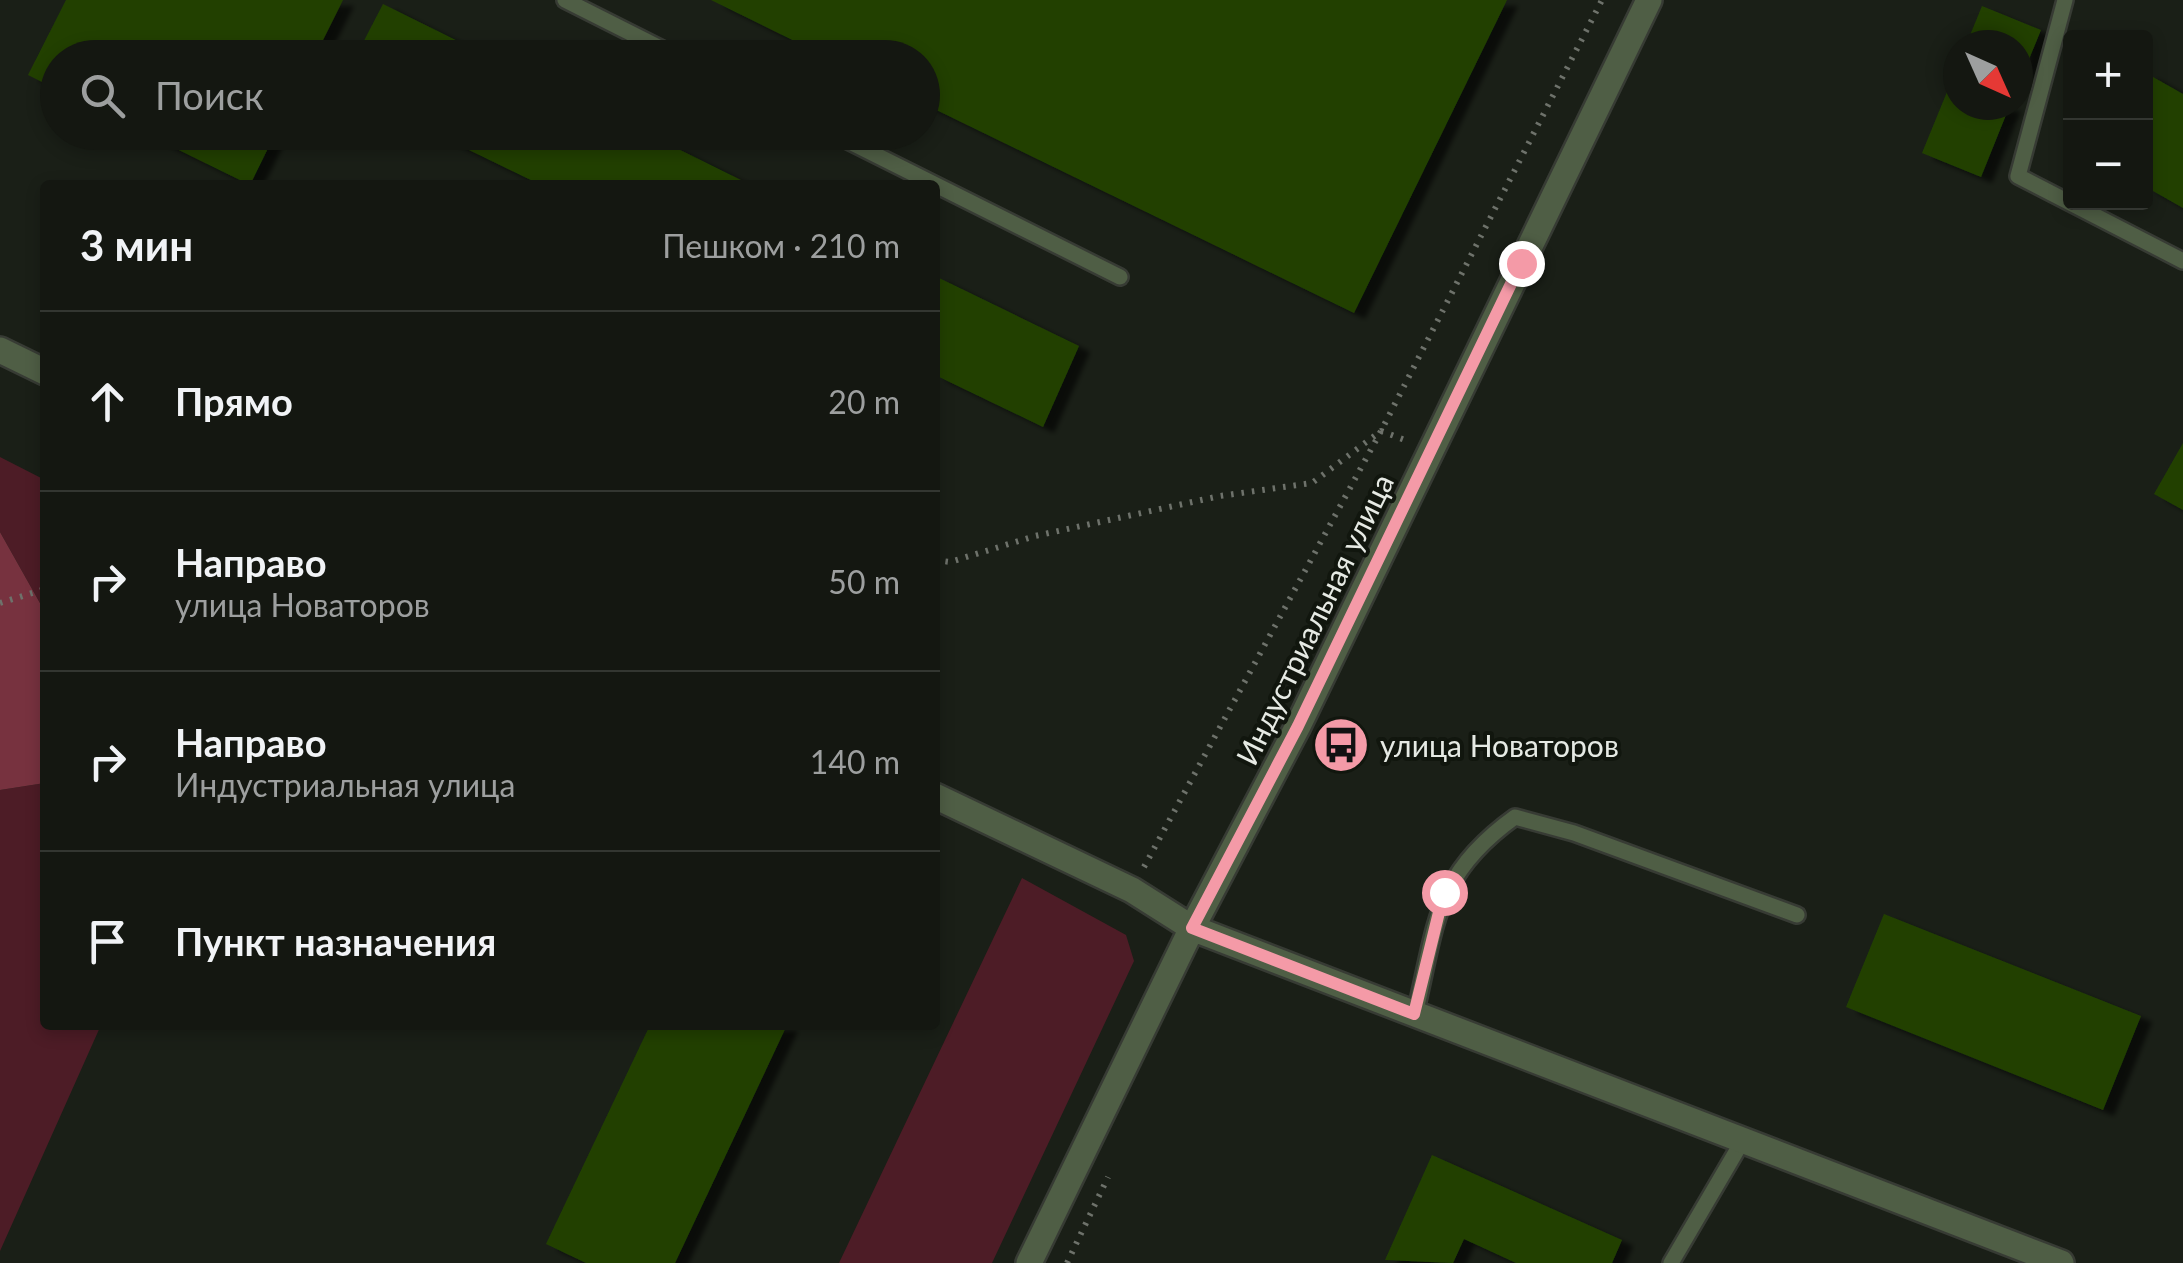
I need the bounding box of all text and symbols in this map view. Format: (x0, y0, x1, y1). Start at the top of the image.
north arrow (1943, 30, 2033, 120)
map controls (2063, 30, 2153, 210)
button: + (2063, 30, 2153, 120)
search box (40, 40, 940, 150)
icon: search (75, 68, 130, 123)
text: Поиск (155, 72, 264, 118)
button: − (2063, 120, 2153, 210)
text: 3 мин (80, 220, 193, 270)
text: Пешком · 210 m (662, 226, 900, 265)
route end (1499, 241, 1545, 287)
icon: ahead (80, 374, 135, 429)
text: Прямо (175, 378, 293, 424)
text: 20 m (828, 382, 900, 421)
street label: Индустриальная улица (1228, 468, 1400, 770)
text: Направо (175, 539, 327, 585)
icon: right (80, 554, 135, 609)
text: 50 m (828, 562, 900, 601)
text: улица Новаторов (175, 585, 430, 624)
bus stop icon: улица Новаторов (1311, 715, 1371, 775)
text: Направо (175, 719, 327, 765)
place label: улица Новаторов (1380, 727, 1619, 763)
icon: right (80, 734, 135, 789)
text: 140 m (810, 742, 900, 781)
text: Индустриальная улица (175, 765, 515, 804)
route start (1422, 870, 1468, 916)
icon: arrive (80, 914, 135, 969)
text: Пункт назначения (175, 918, 496, 964)

